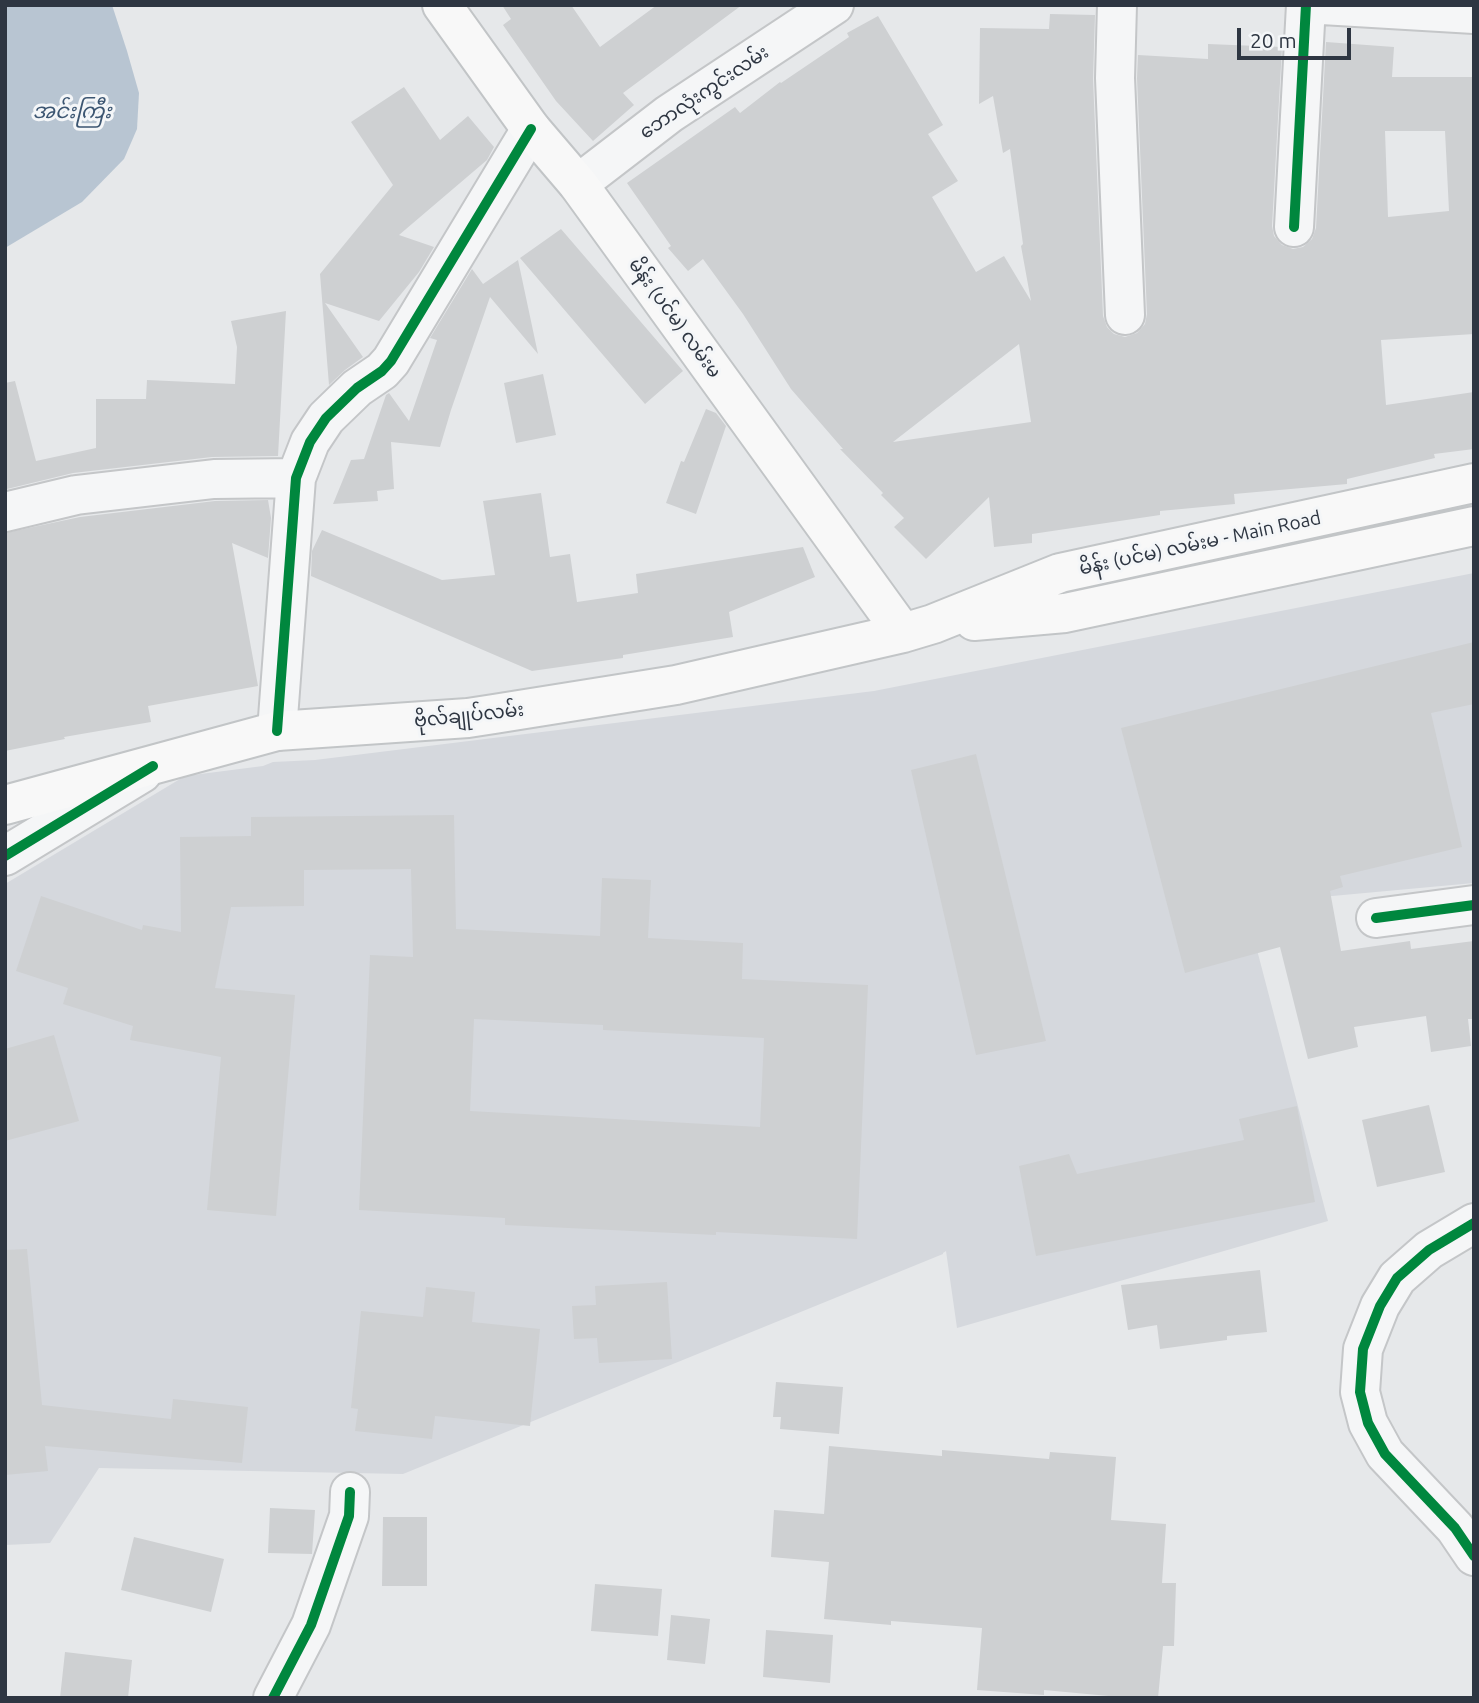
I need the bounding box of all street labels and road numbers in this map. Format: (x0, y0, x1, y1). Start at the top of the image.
street label: ‌ဘောလုံးကွင်းလမ်း (635, 40, 773, 144)
street label: မိန်း (ပင်မ) လမ်းမ (624, 254, 726, 382)
street label: မိန်း (ပင်မ) လမ်းမ - Main Road (1077, 506, 1323, 580)
street label: ဗိုလ်‌ချုပ်‌လမ်း (413, 698, 525, 732)

